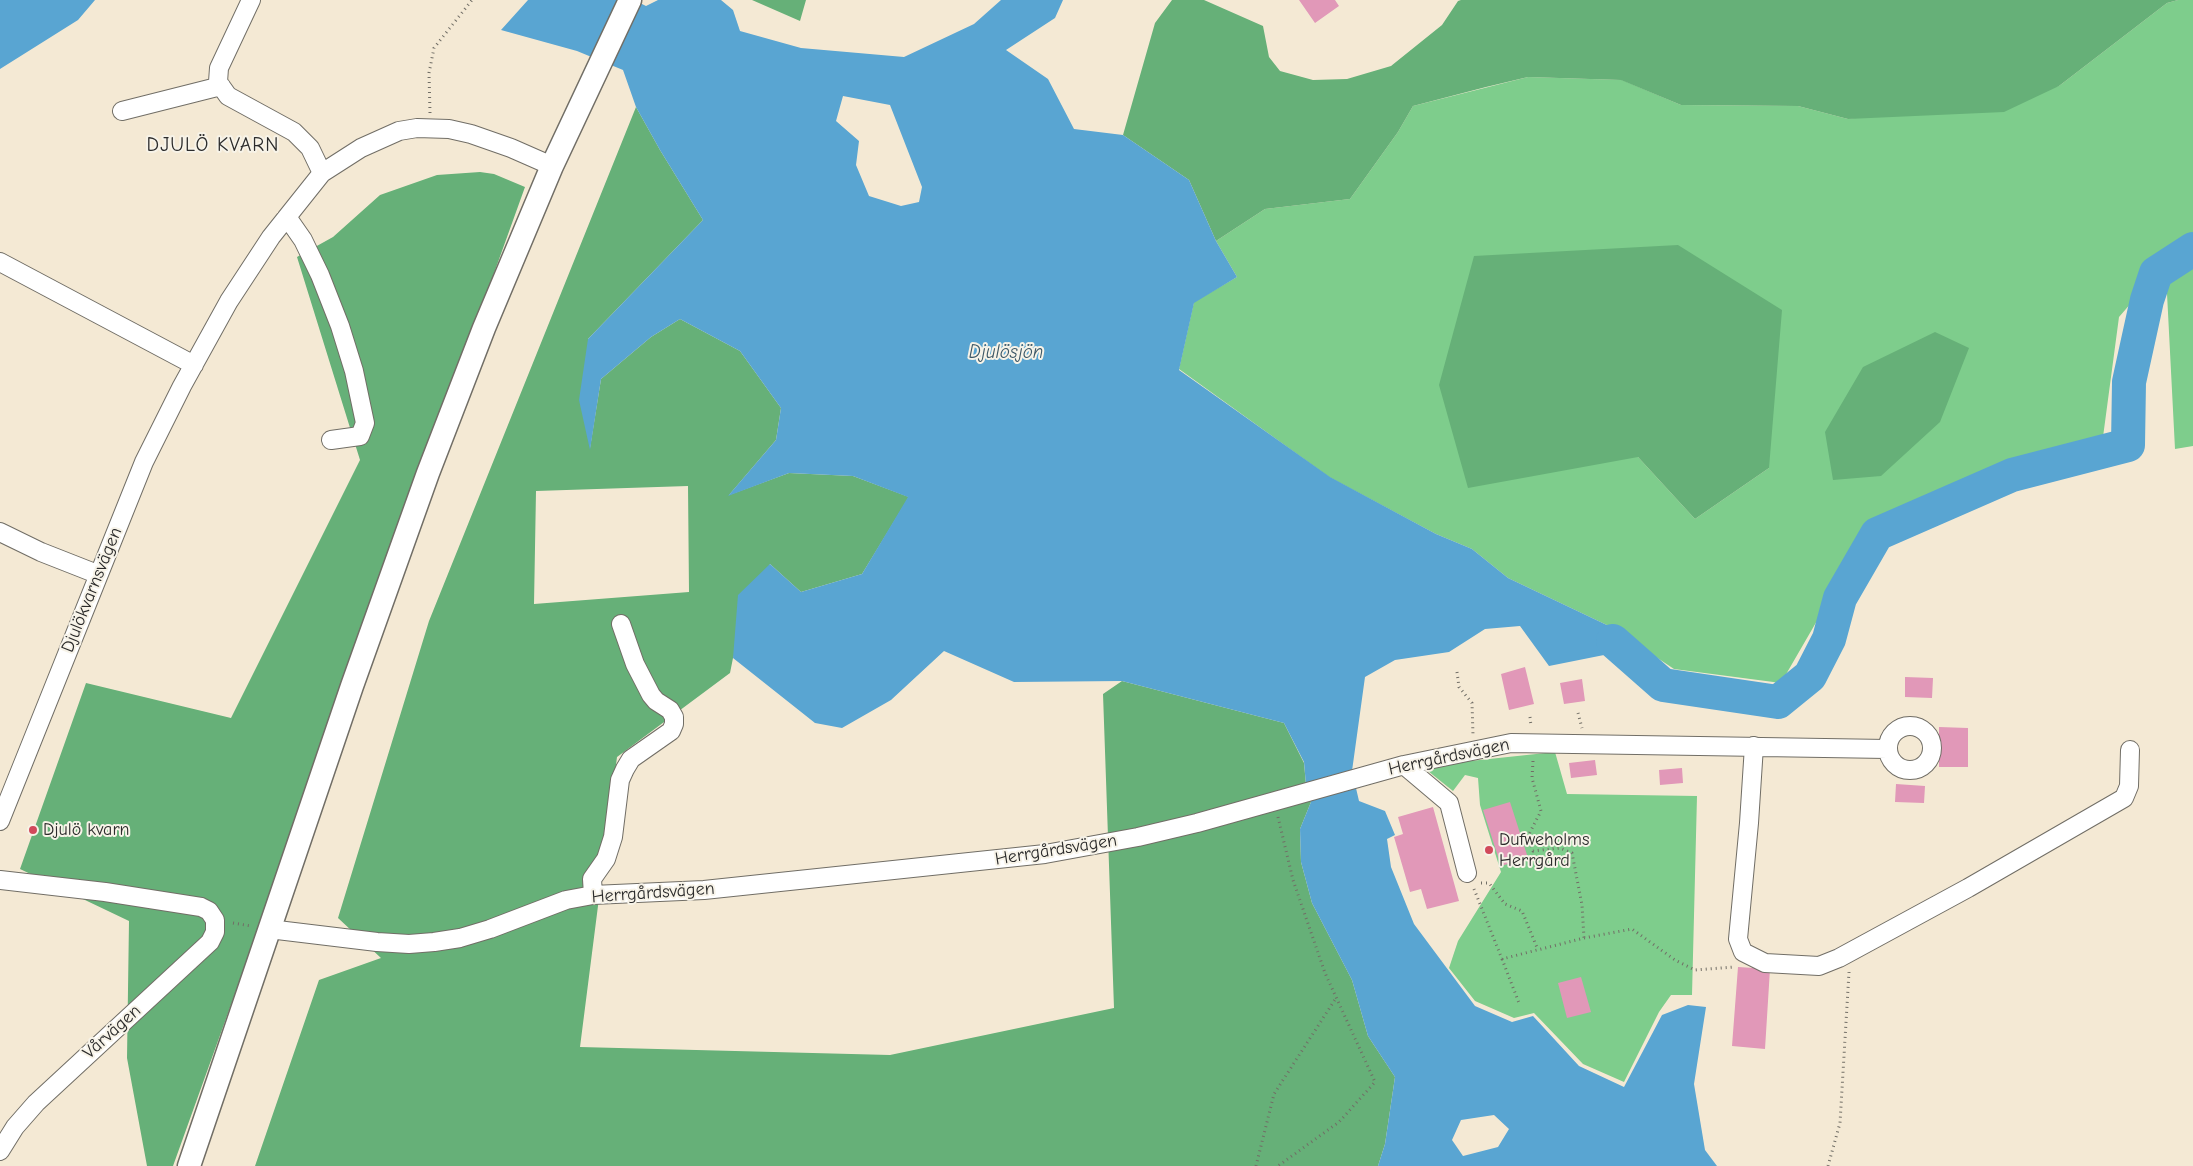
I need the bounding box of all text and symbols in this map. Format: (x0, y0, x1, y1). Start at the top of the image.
district label: DJULÖ KVARN (145, 133, 281, 157)
water label: Djulösjön (969, 342, 1043, 364)
street label: Djulökvarnsvägen (57, 524, 127, 656)
street label: Herrgårdsvägen (1386, 734, 1512, 780)
place label: Djulö kvarn (43, 819, 130, 841)
marker: Djulö kvarn (27, 824, 39, 836)
place label: Dufweholms Herrgård (1499, 829, 1589, 872)
street label: Herrgårdsvägen (993, 830, 1119, 870)
marker: Dufweholms Herrgård (1483, 844, 1495, 856)
street label: Herrgårdsvägen (591, 878, 715, 908)
street label: Vårvägen (79, 1000, 145, 1064)

